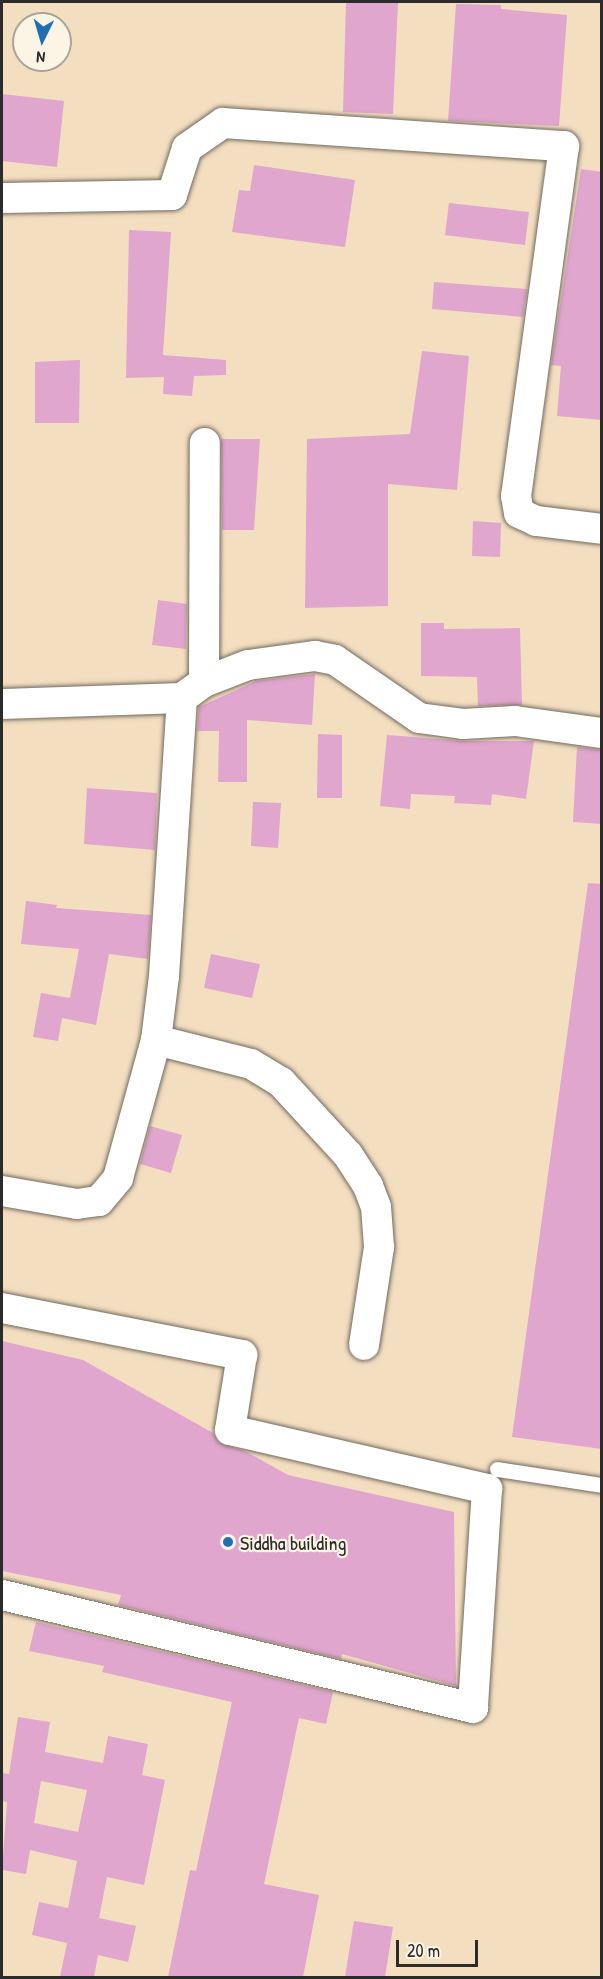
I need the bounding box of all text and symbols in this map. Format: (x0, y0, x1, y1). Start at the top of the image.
north arrow (12, 12, 72, 72)
text: N (35, 47, 46, 69)
place label: Siddha building (240, 1530, 346, 1554)
marker: Siddha building (221, 1535, 235, 1549)
scale bar (399, 1928, 482, 1966)
text: 20 m (407, 1938, 440, 1963)

